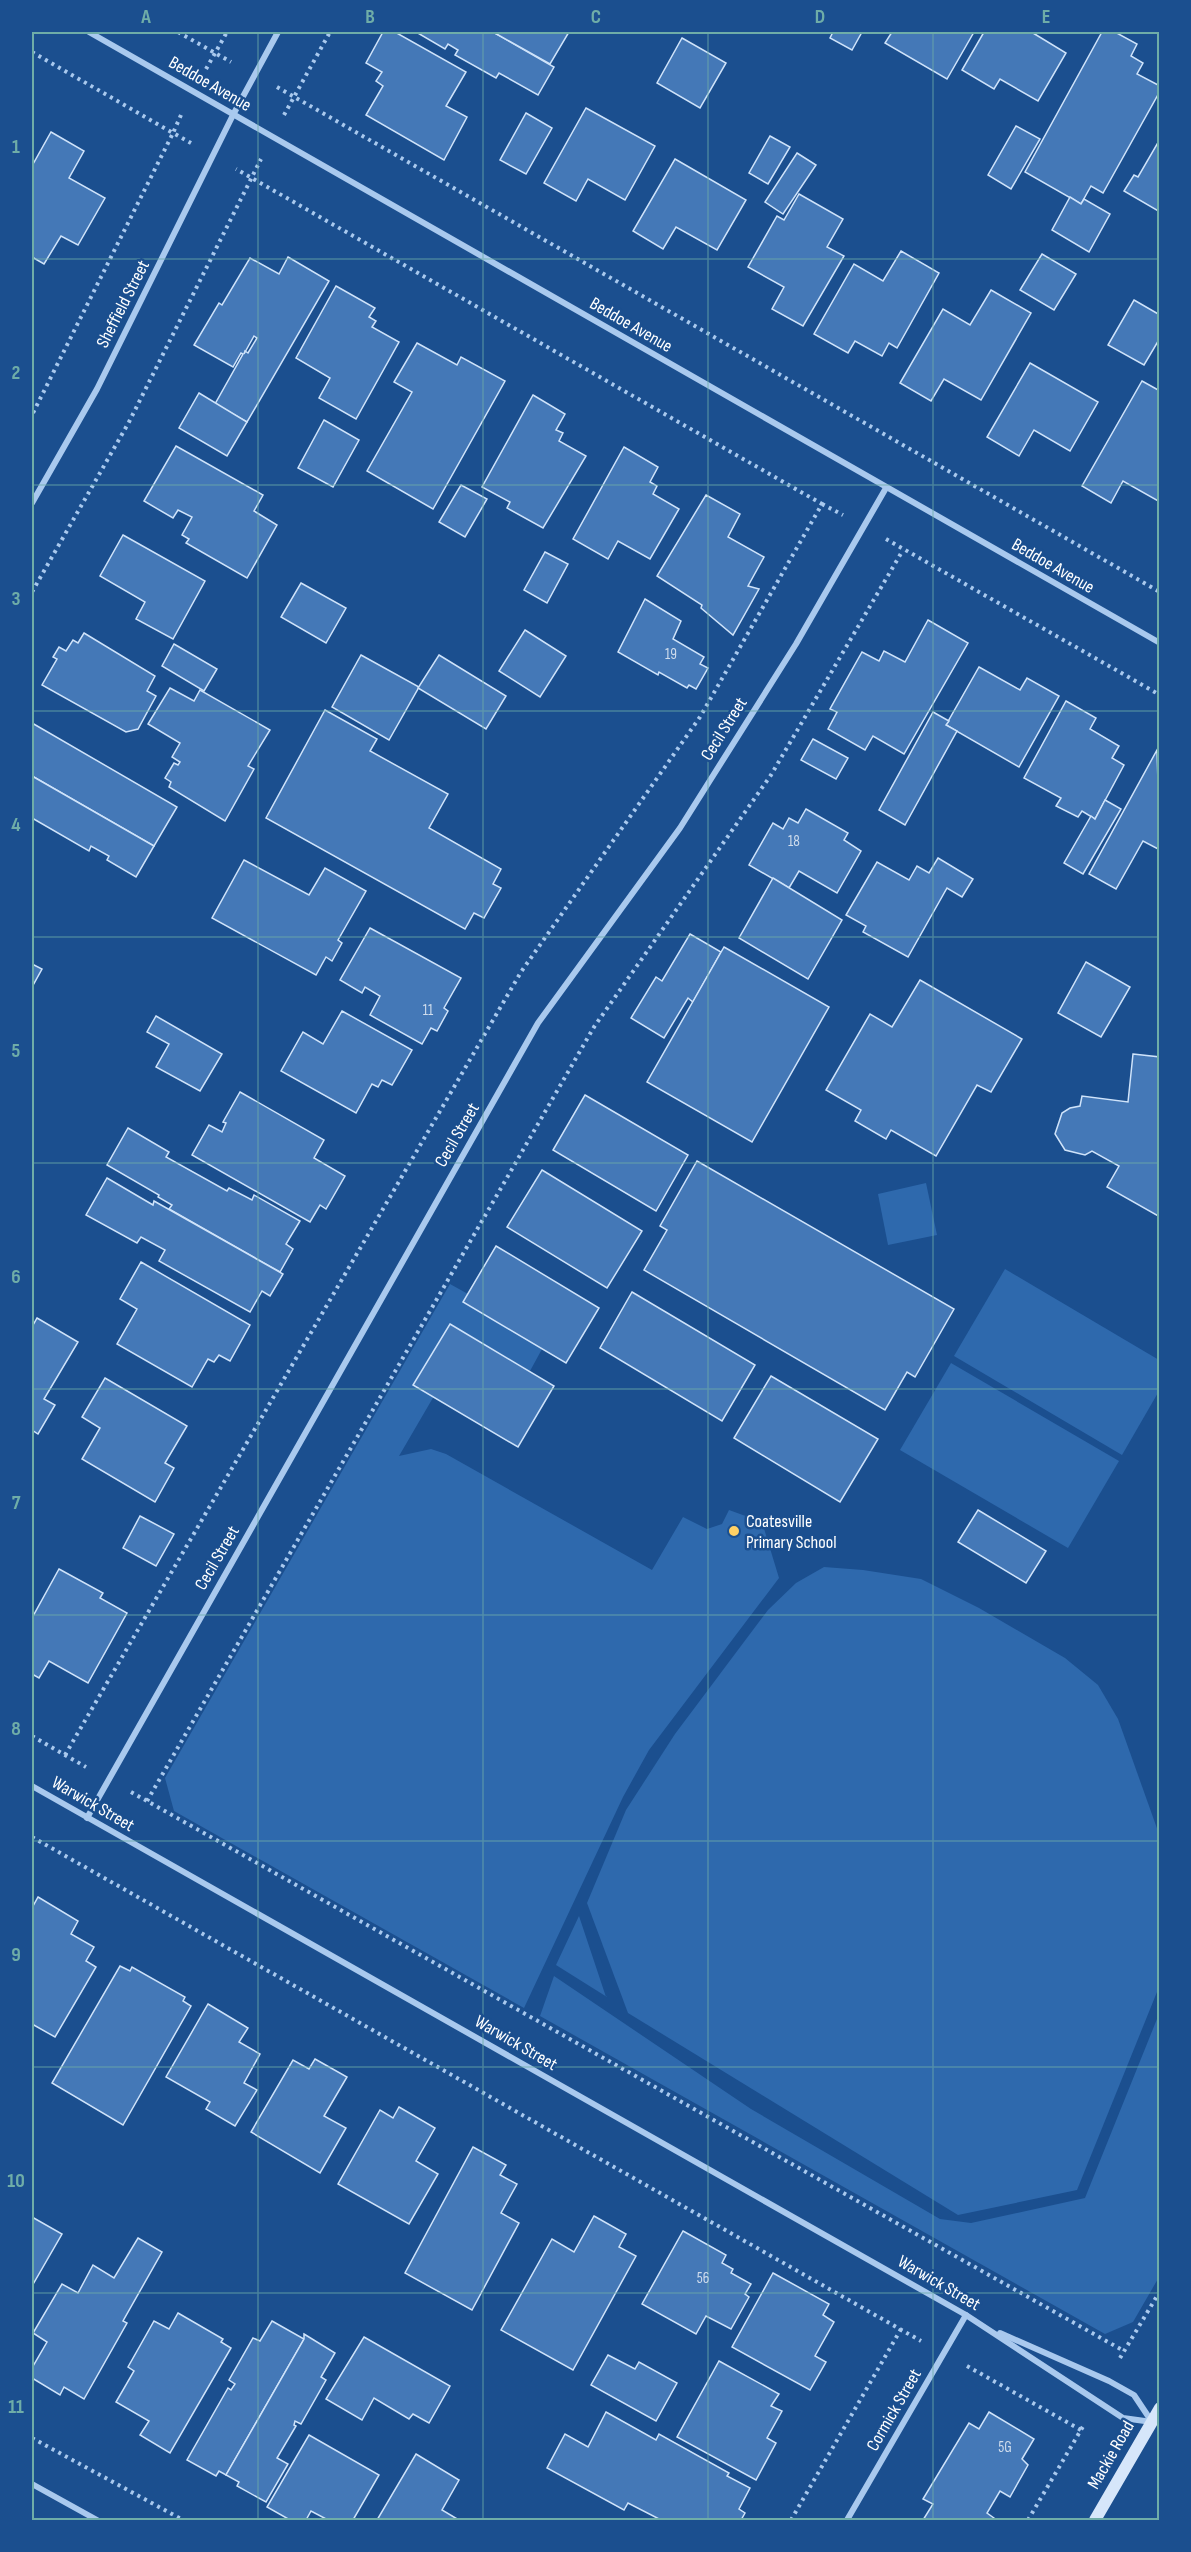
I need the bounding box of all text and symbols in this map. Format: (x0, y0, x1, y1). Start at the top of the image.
text: A (140, 5, 151, 29)
text: B (365, 5, 375, 29)
text: C (591, 5, 601, 29)
text: D (815, 5, 825, 29)
text: E (1042, 5, 1050, 29)
street label: Beddoe Avenue (165, 52, 255, 116)
text: 1 (12, 135, 20, 159)
street label: Sheffield Street (92, 256, 154, 351)
street label: Beddoe Avenue (586, 293, 676, 357)
text: 2 (12, 361, 20, 385)
street label: Beddoe Avenue (1008, 534, 1098, 598)
text: 3 (12, 587, 21, 611)
house number: 19 (665, 645, 677, 664)
street label: Cecil Street (696, 693, 752, 764)
text: 4 (11, 813, 21, 837)
house number: 18 (788, 832, 800, 851)
house number: 11 (423, 1001, 434, 1020)
text: 5 (12, 1039, 21, 1063)
street label: Cecil Street (430, 1099, 484, 1171)
text: 6 (11, 1265, 21, 1289)
text: 7 (12, 1491, 21, 1515)
place label: Coatesville Primary School (746, 1511, 837, 1553)
street label: Cecil Street (190, 1522, 244, 1594)
marker: Coatesville Primary School (727, 1524, 741, 1538)
text: 8 (11, 1717, 21, 1741)
street label: Warwick Street (48, 1772, 139, 1836)
text: 9 (11, 1943, 21, 1967)
street label: Warwick Street (471, 2011, 562, 2075)
text: 10 (7, 2169, 25, 2193)
street label: Warwick Street (894, 2251, 985, 2315)
house number: 56 (697, 2269, 709, 2288)
street label: Cormick Street (862, 2365, 926, 2455)
text: 11 (8, 2395, 24, 2419)
street label: Mackie Road (1083, 2417, 1139, 2493)
house number: 5G (998, 2438, 1012, 2457)

